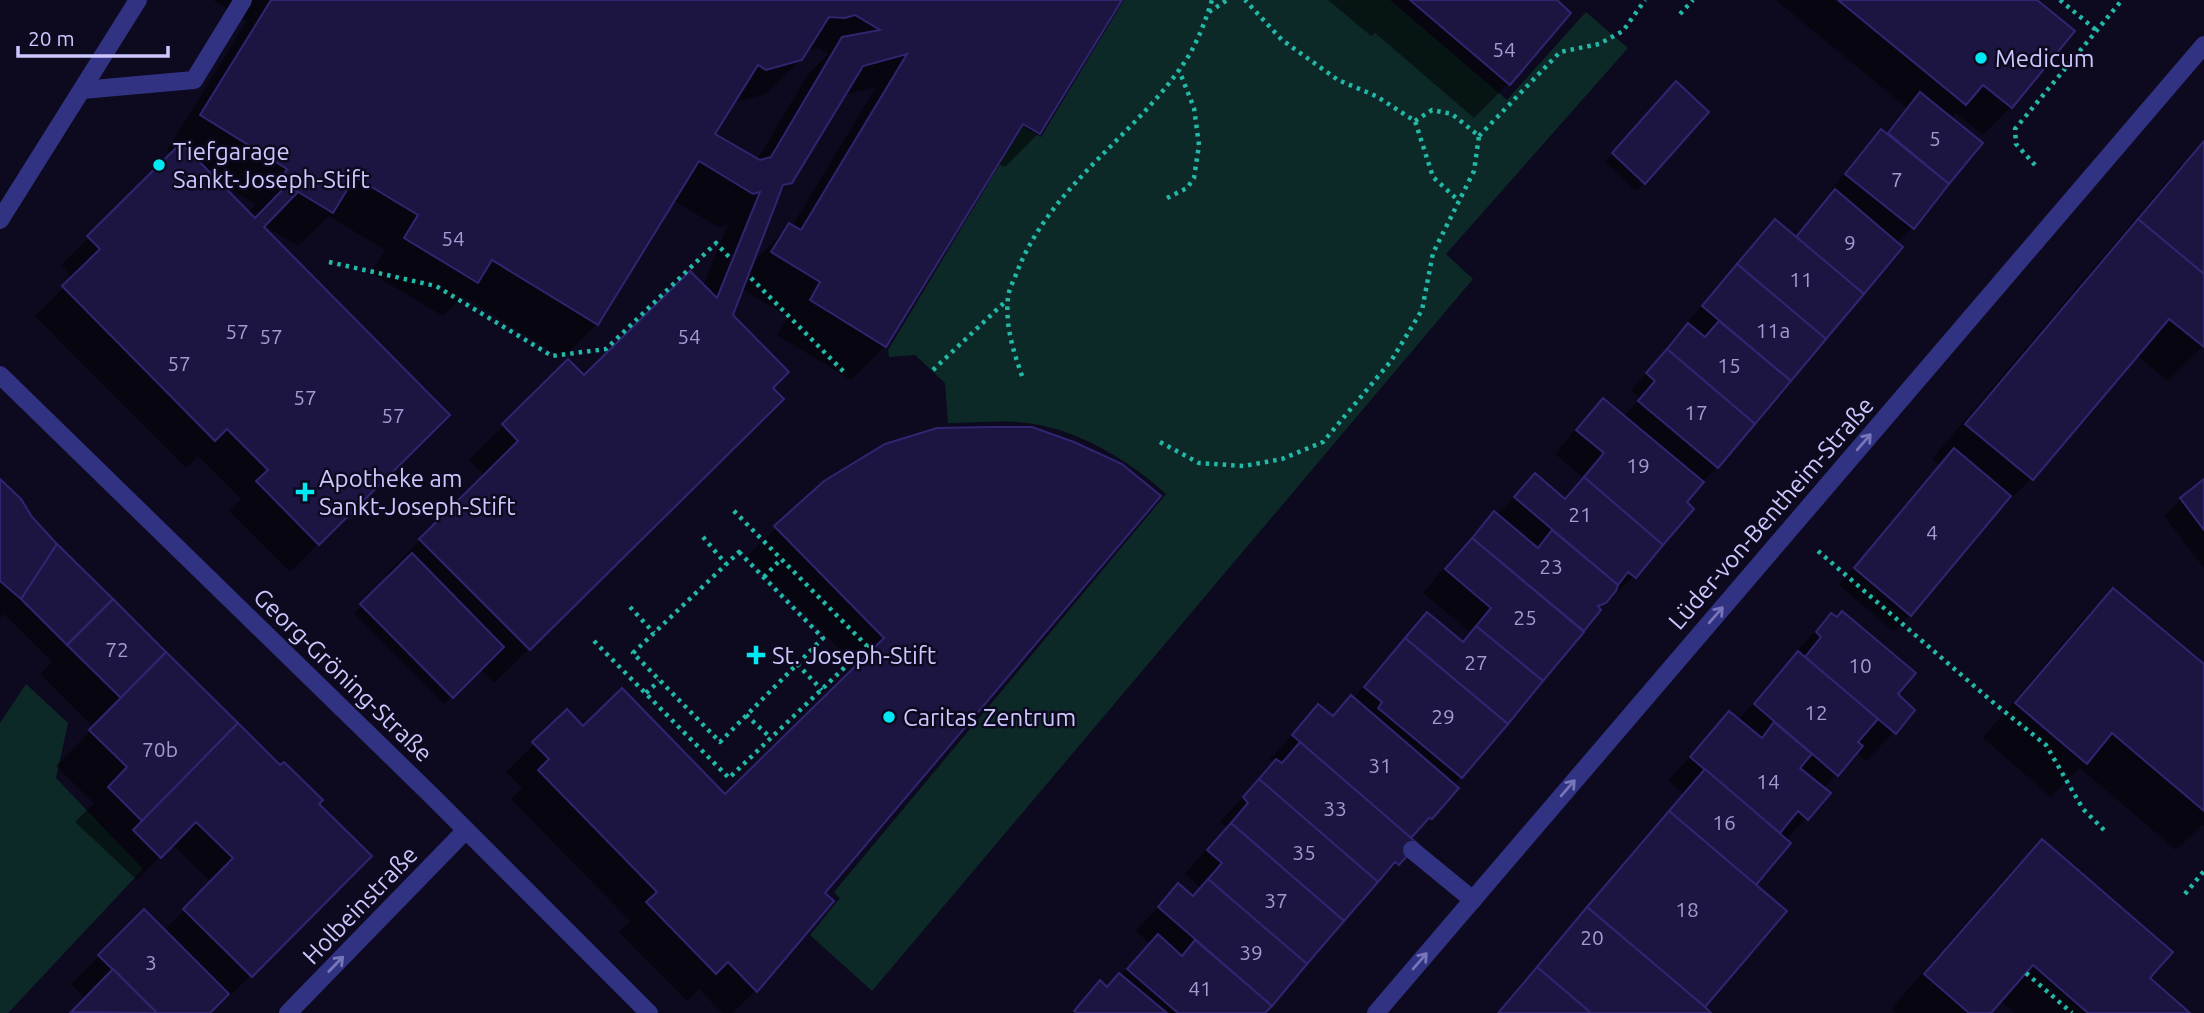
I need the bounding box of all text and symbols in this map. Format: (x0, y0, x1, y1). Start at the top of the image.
scale bar (18, 14, 168, 58)
text: 20 m (28, 26, 75, 50)
house number: 54 (1492, 37, 1516, 61)
place label: Medicum (1995, 45, 2095, 72)
marker: Medicum (1973, 50, 1989, 66)
house number: 5 (1929, 126, 1941, 150)
place label: Tiefgarage Sankt-Joseph-Stift (173, 138, 370, 193)
marker: Tiefgarage Sankt-Joseph-Stift (151, 157, 167, 173)
house number: 7 (1891, 167, 1903, 191)
house number: 54 (441, 226, 465, 250)
house number: 9 (1844, 230, 1856, 254)
house number: 11 (1789, 267, 1813, 291)
house number: 11a (1756, 318, 1790, 342)
house number: 57 (225, 319, 249, 343)
house number: 57 (259, 324, 283, 348)
house number: 54 (677, 324, 701, 348)
house number: 57 (167, 351, 191, 375)
house number: 15 (1717, 353, 1741, 377)
house number: 57 (293, 385, 317, 409)
street label: Lüder-von-Bentheim-Straße (1663, 392, 1879, 634)
house number: 17 (1684, 400, 1708, 424)
house number: 57 (381, 403, 405, 427)
one-way arrow (1856, 434, 1872, 452)
house number: 19 (1626, 453, 1650, 477)
place label: Apotheke am Sankt-Joseph-Stift (319, 465, 516, 520)
marker: Apotheke am Sankt-Joseph-Stift (297, 484, 313, 500)
house number: 21 (1568, 502, 1592, 526)
house number: 4 (1926, 520, 1938, 544)
house number: 23 (1539, 554, 1563, 578)
street label: Georg-Gröning-Straße (248, 583, 438, 767)
house number: 25 (1513, 605, 1537, 629)
one-way arrow (1708, 607, 1724, 625)
house number: 72 (105, 637, 129, 661)
place label: St. Joseph-Stift (772, 642, 937, 669)
marker: St. Joseph-Stift (746, 645, 766, 665)
house number: 27 (1464, 650, 1488, 674)
house number: 10 (1848, 653, 1872, 677)
house number: 12 (1804, 700, 1828, 724)
place label: Caritas Zentrum (903, 704, 1076, 731)
house number: 29 (1431, 704, 1455, 728)
marker: Caritas Zentrum (881, 709, 897, 725)
house number: 70b (142, 737, 178, 761)
house number: 31 (1368, 753, 1392, 777)
house number: 14 (1756, 769, 1780, 793)
one-way arrow (1560, 779, 1576, 797)
house number: 33 (1323, 796, 1347, 820)
house number: 16 (1712, 810, 1736, 834)
house number: 35 (1292, 840, 1316, 864)
street label: Holbeinstraße (297, 841, 423, 969)
house number: 37 (1264, 888, 1288, 912)
house number: 18 (1675, 897, 1699, 921)
house number: 20 (1580, 925, 1604, 949)
house number: 39 (1239, 940, 1263, 964)
house number: 3 (145, 950, 157, 974)
one-way arrow (1412, 952, 1428, 970)
one-way arrow (327, 956, 344, 973)
house number: 41 (1188, 976, 1212, 1000)

